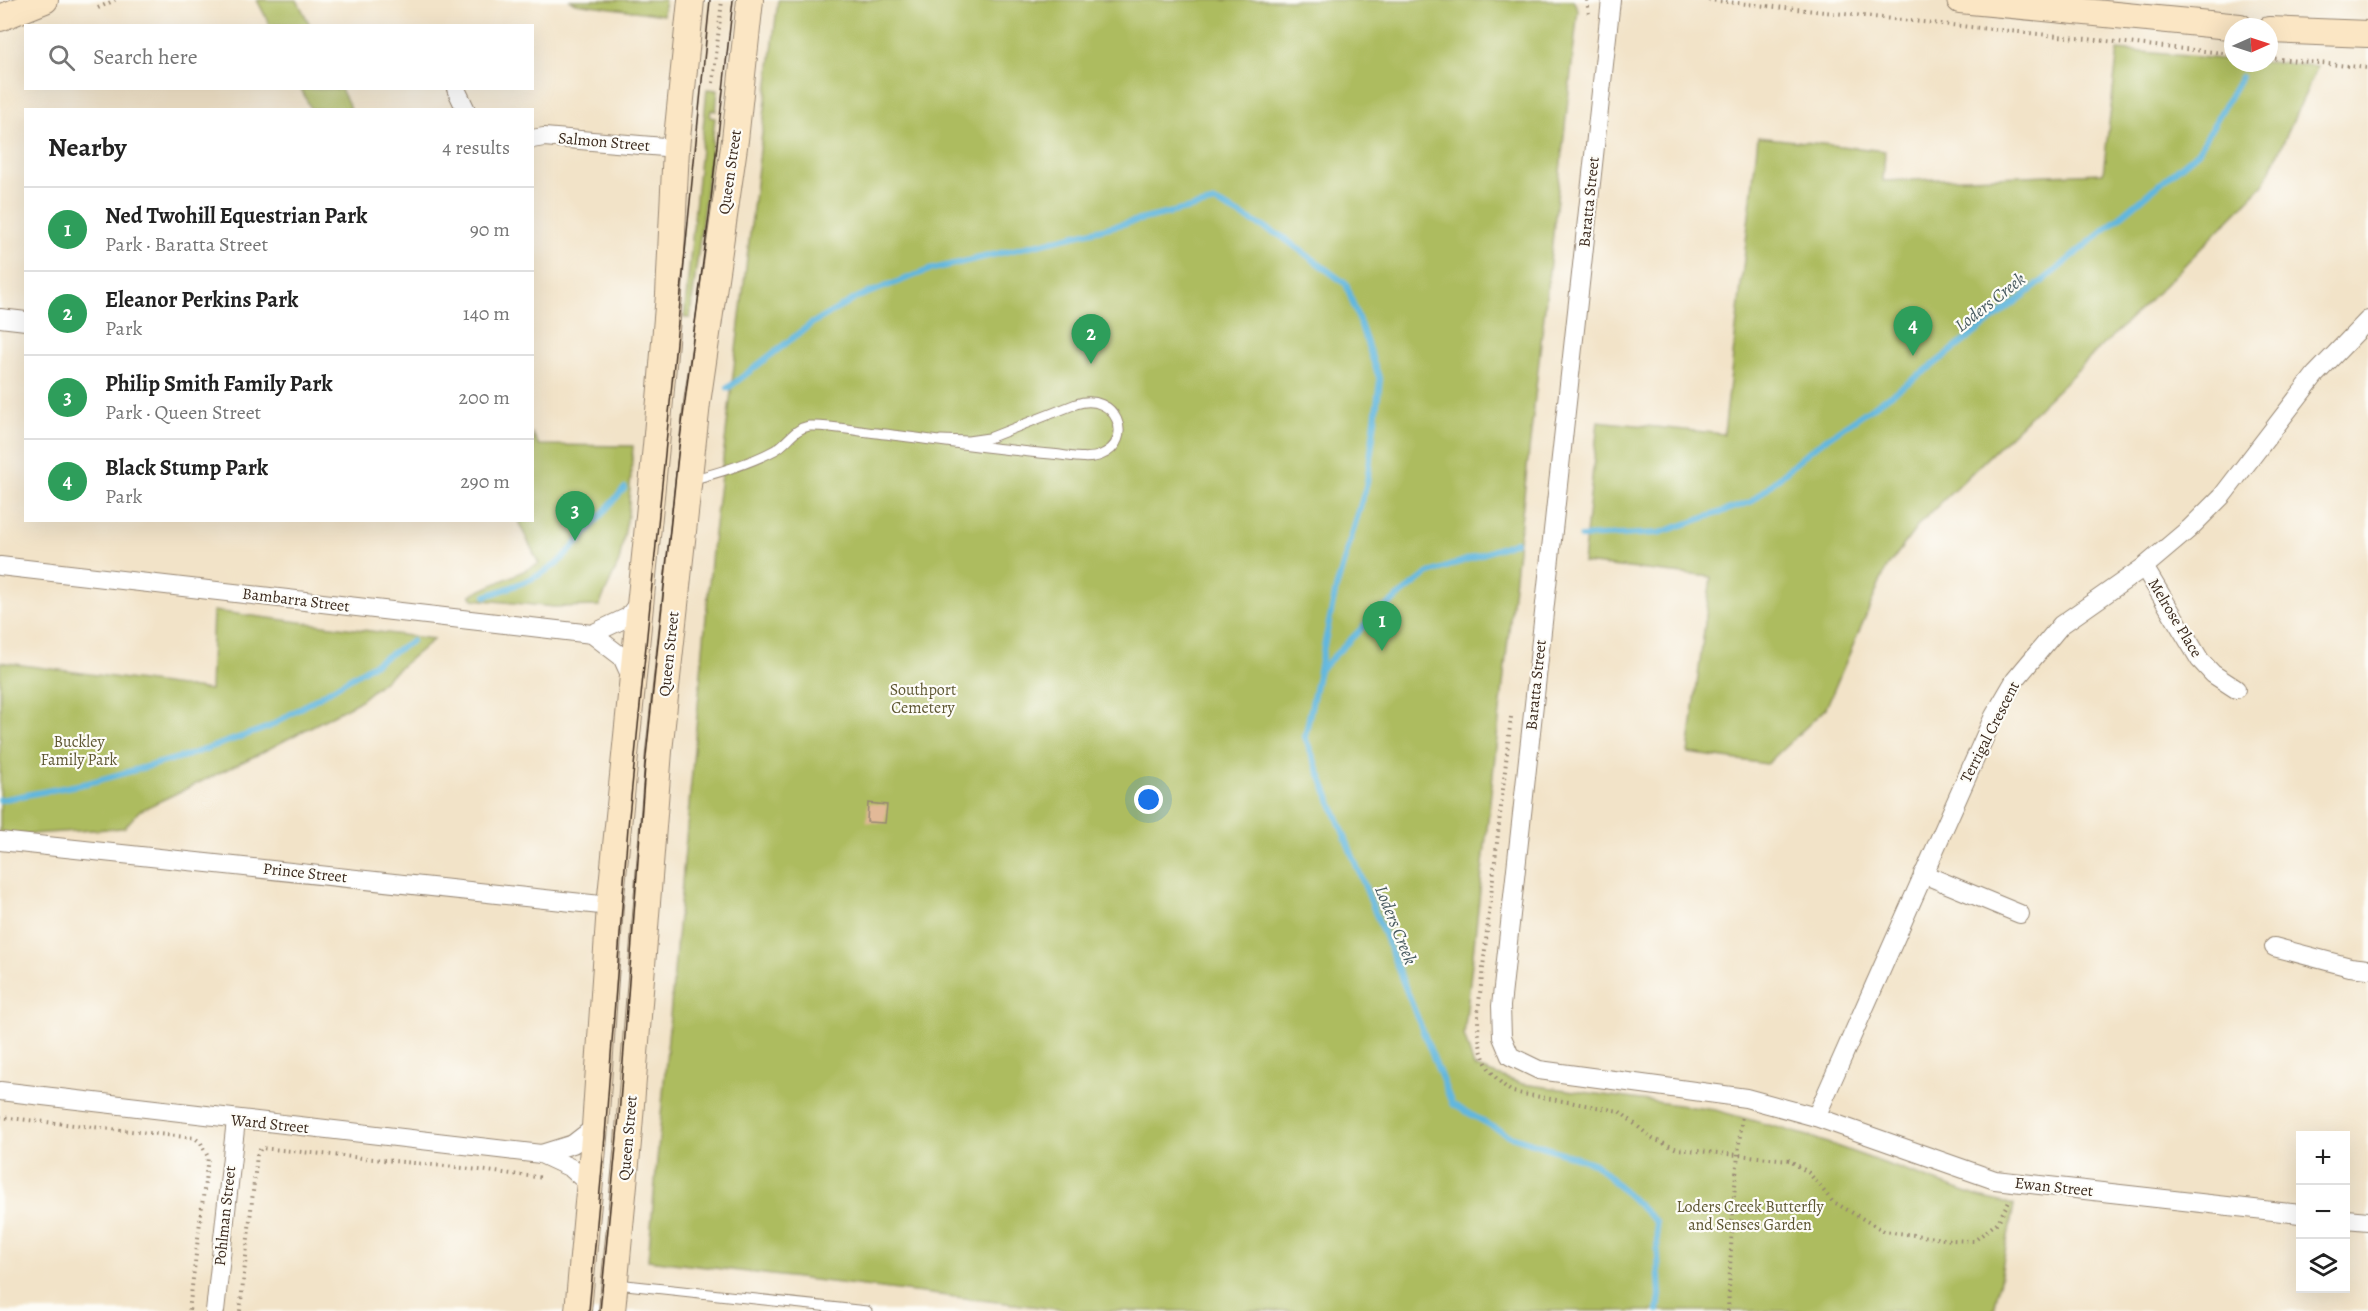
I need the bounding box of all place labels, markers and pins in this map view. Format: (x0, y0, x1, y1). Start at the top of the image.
pin: 4 (1894, 306, 1932, 356)
pin: 2 (1072, 314, 1110, 364)
pin: 3 (556, 492, 594, 541)
pin: 1 (1362, 602, 1402, 651)

